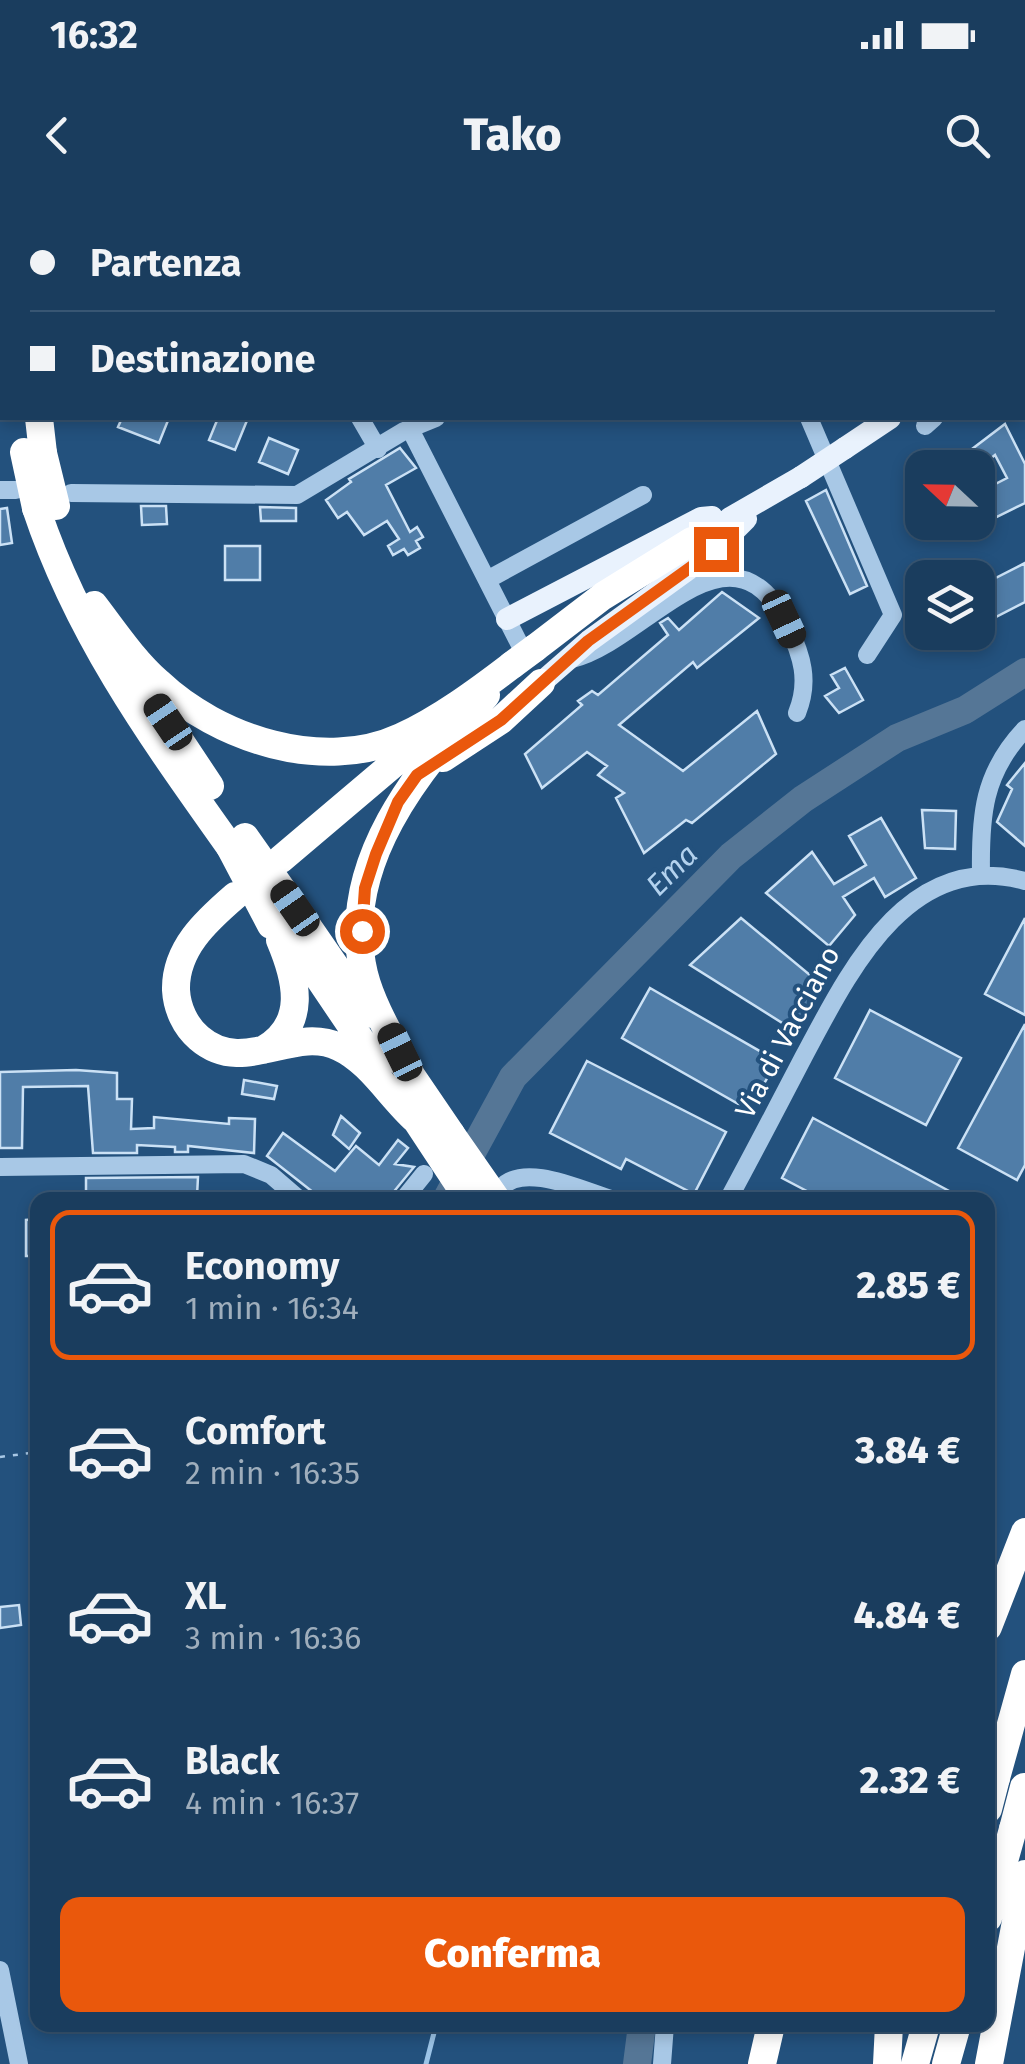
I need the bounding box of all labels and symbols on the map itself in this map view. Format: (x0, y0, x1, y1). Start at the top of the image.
north arrow (905, 450, 995, 540)
route end (694, 527, 739, 572)
car (758, 585, 810, 653)
car (139, 689, 197, 755)
water label: Ema (639, 837, 705, 903)
car (266, 875, 324, 941)
route start (340, 909, 385, 954)
street label: Via di Vacciano (728, 941, 847, 1124)
car (373, 1018, 427, 1086)

